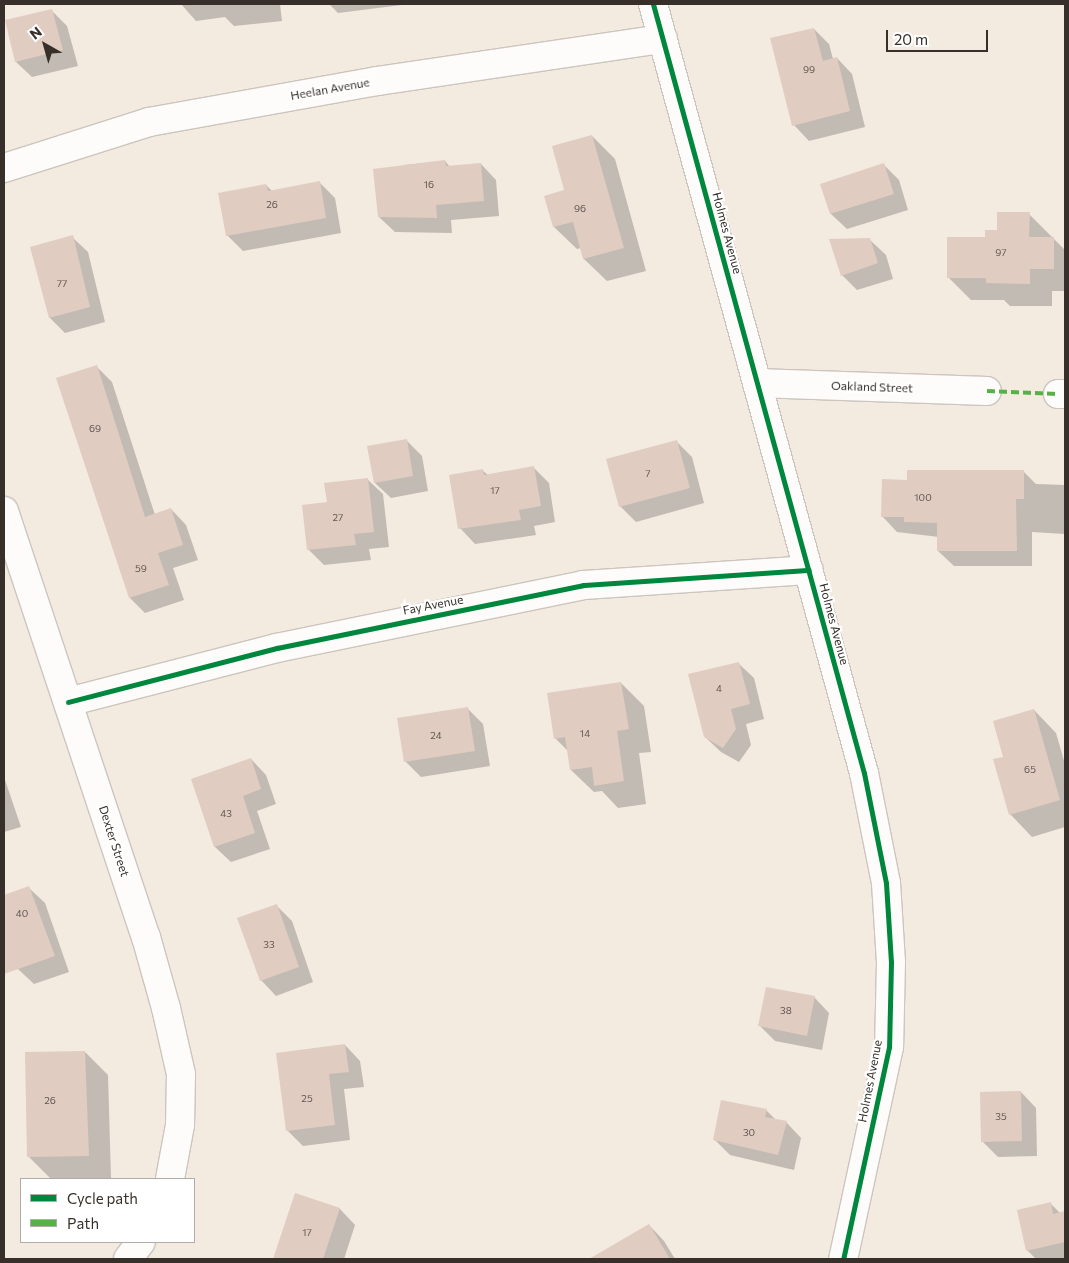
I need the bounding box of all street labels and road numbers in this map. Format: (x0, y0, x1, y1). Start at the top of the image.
street label: Heelan Avenue (289, 75, 371, 103)
street label: Holmes Avenue (709, 191, 745, 275)
street label: Oakland Street (831, 378, 913, 396)
street label: Holmes Avenue (816, 582, 852, 666)
street label: Fay Avenue (402, 592, 464, 618)
street label: Dexter Street (96, 804, 132, 878)
street label: Holmes Avenue (855, 1039, 885, 1123)

